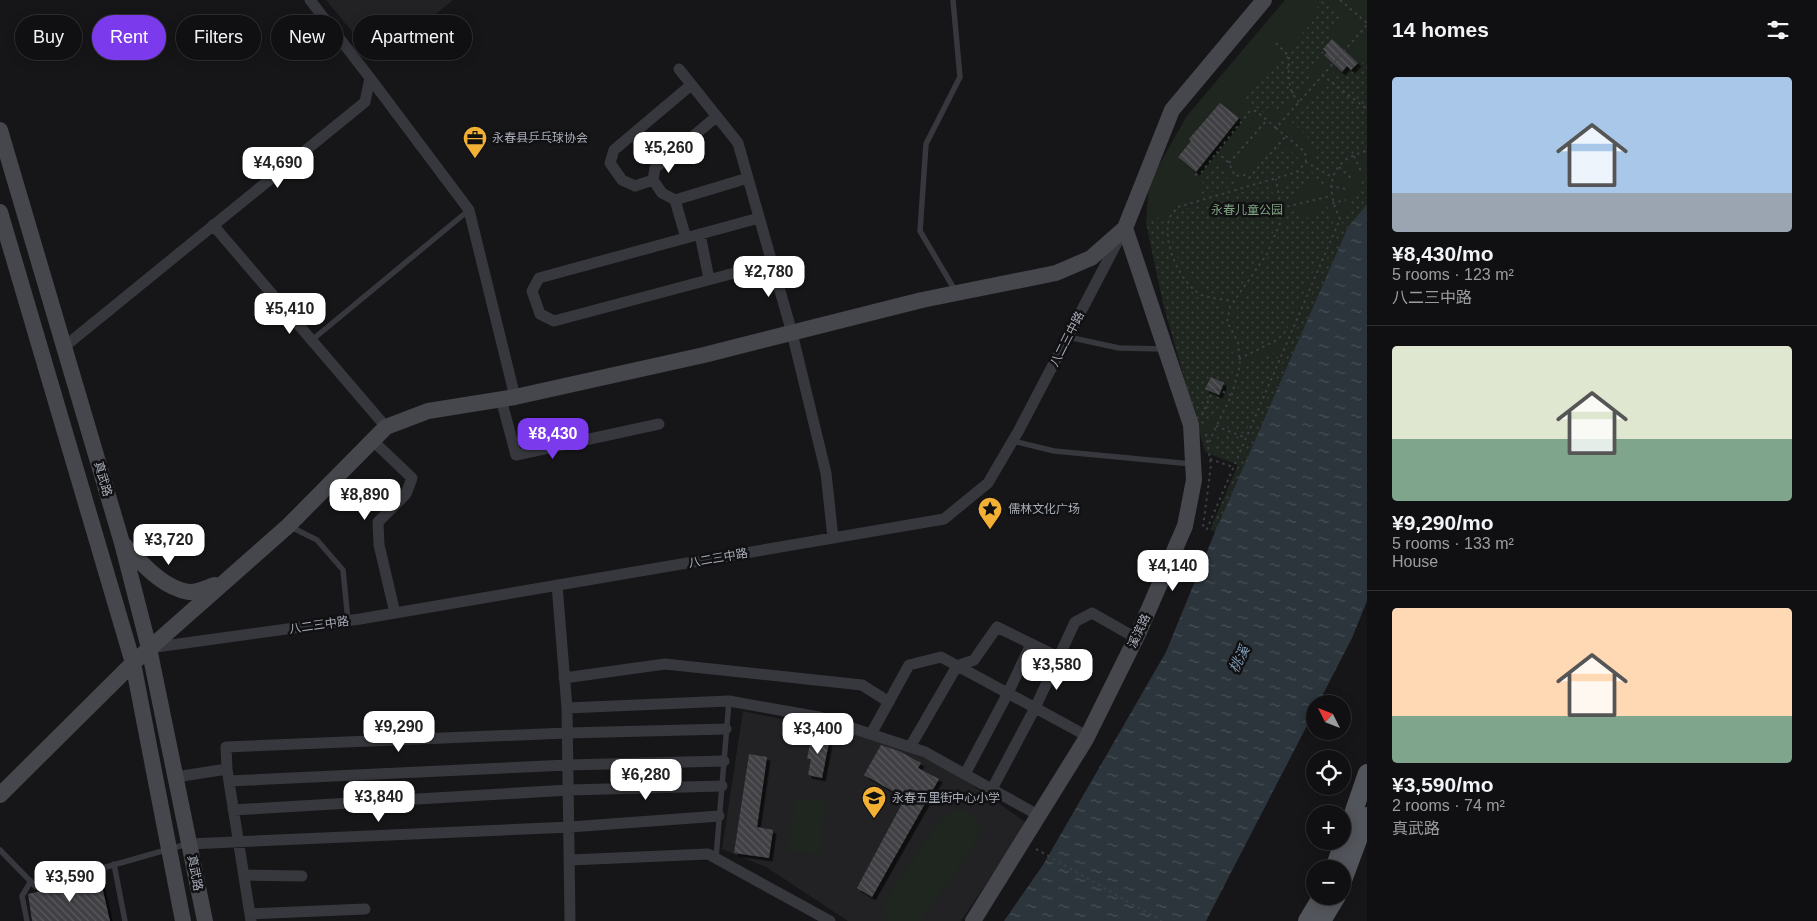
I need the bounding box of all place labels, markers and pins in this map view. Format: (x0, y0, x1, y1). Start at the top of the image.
office icon: 永春县乒乓球协会 (462, 125, 488, 159)
place label: 永春县乒乓球协会 (492, 131, 588, 145)
pin: ¥5,260 (628, 132, 710, 174)
pin: ¥4,690 (237, 146, 319, 189)
pin: ¥2,780 (728, 256, 810, 298)
pin: ¥5,410 (249, 292, 331, 335)
pin: ¥8,430 (512, 418, 594, 460)
pin: ¥8,890 (324, 478, 406, 521)
place icon: 儒林文化广场 (977, 496, 1003, 530)
place label: 儒林文化广场 (1008, 502, 1080, 516)
pin: ¥3,720 (128, 524, 210, 566)
pin: ¥4,140 (1132, 550, 1214, 592)
pin: ¥3,580 (1016, 648, 1098, 691)
pin: ¥9,290 (358, 710, 440, 753)
pin: ¥3,400 (777, 712, 859, 755)
pin: ¥6,280 (605, 758, 687, 801)
pin: ¥3,840 (338, 780, 420, 823)
school or university icon: 永春五里街中心小学 (861, 785, 887, 819)
place label: 永春五里街中心小学 (892, 791, 1000, 805)
pin: ¥3,590 (29, 860, 111, 903)

